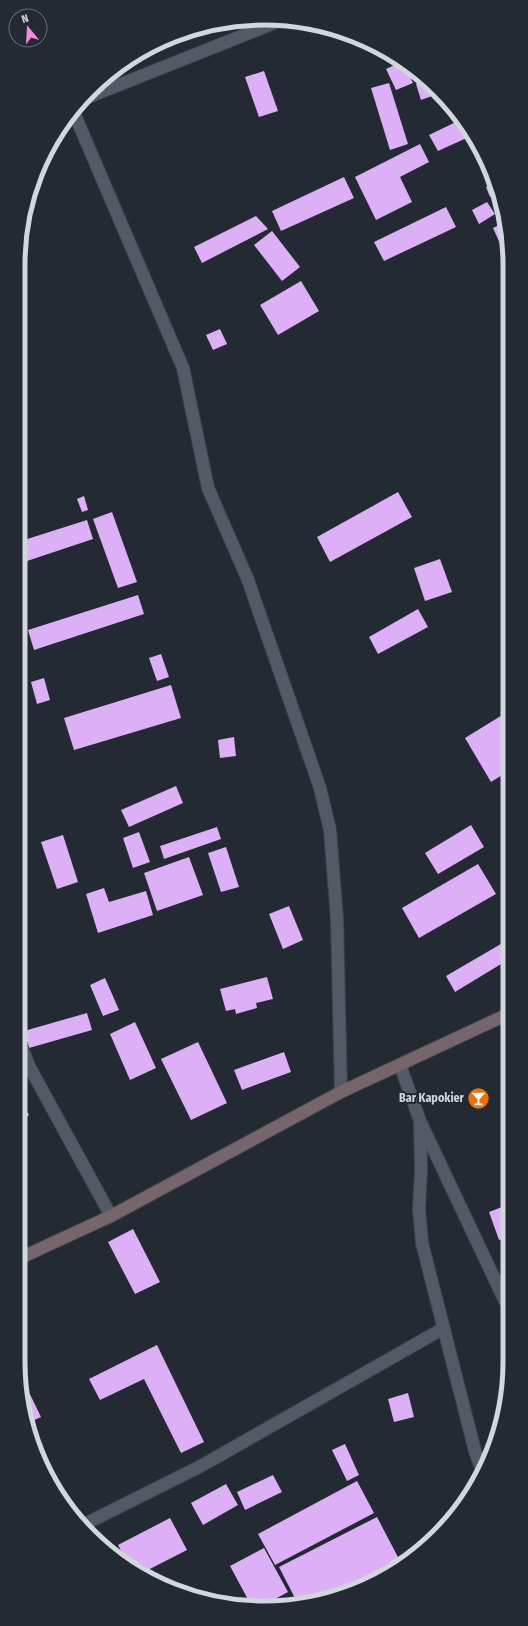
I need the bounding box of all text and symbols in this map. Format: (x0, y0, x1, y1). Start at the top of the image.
north arrow (8, 8, 48, 48)
text: N (20, 12, 30, 26)
bar icon: Bar Kapokier (466, 1085, 492, 1111)
place label: Bar Kapokier (399, 1091, 465, 1105)

